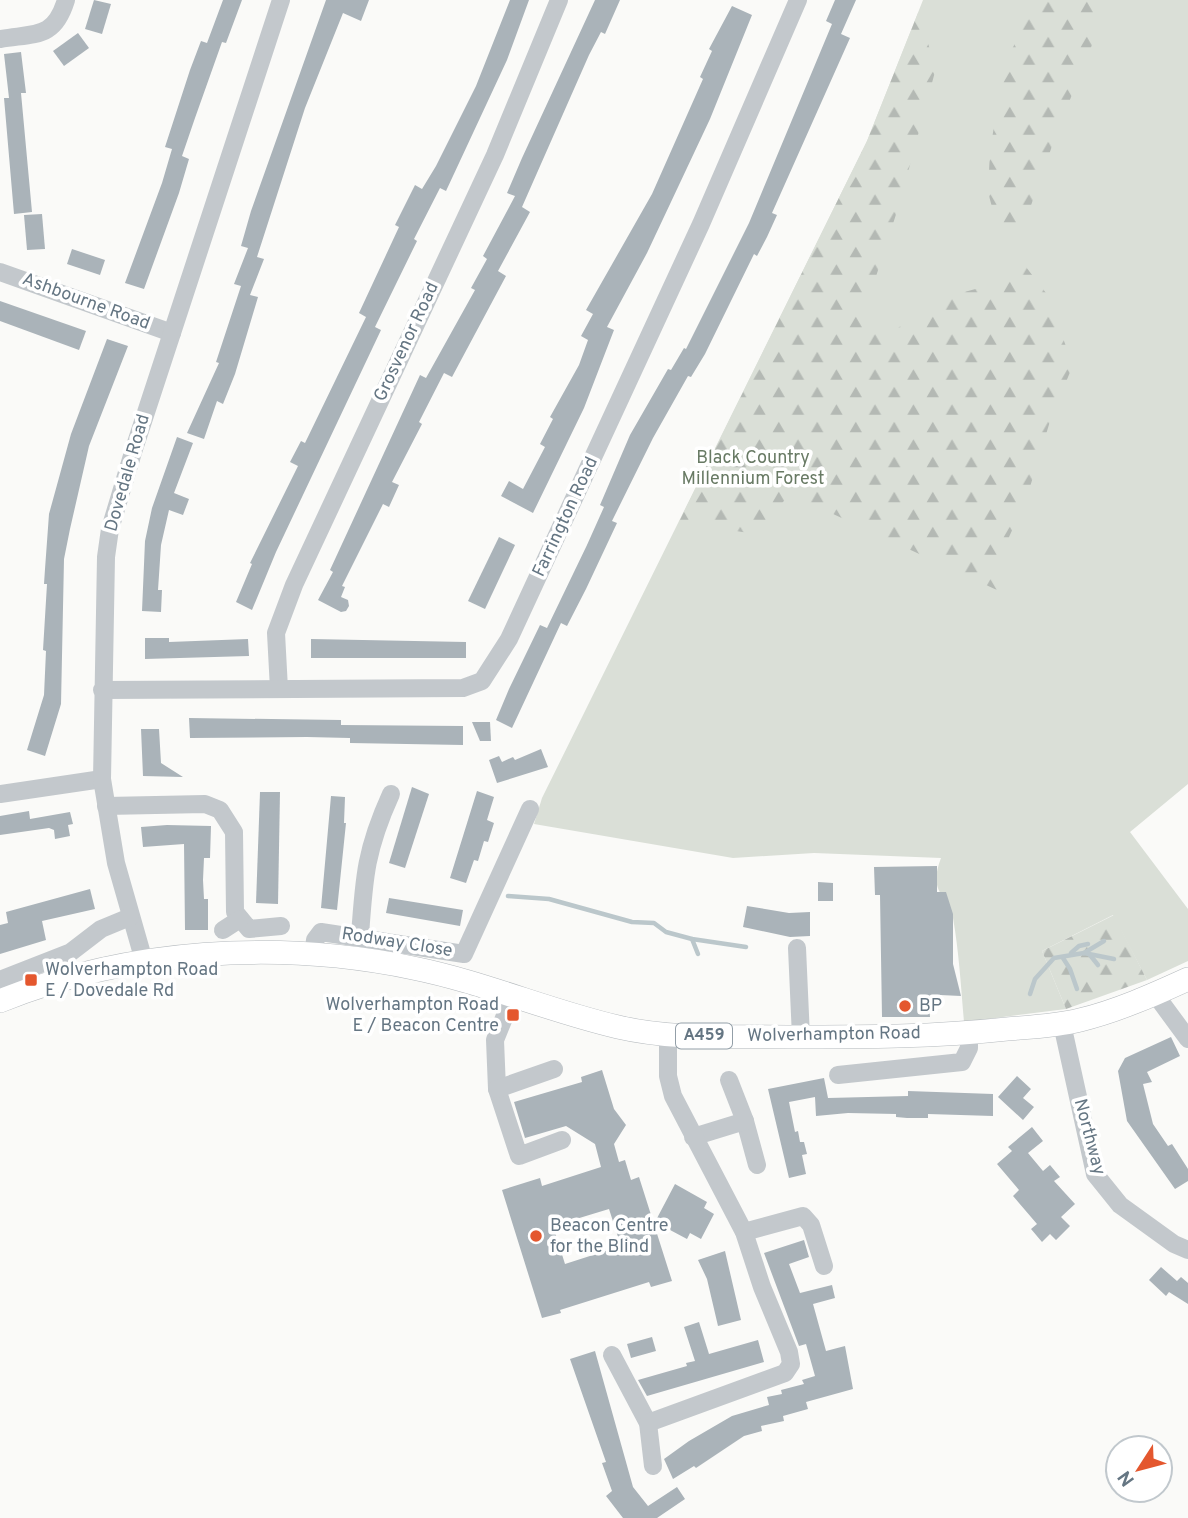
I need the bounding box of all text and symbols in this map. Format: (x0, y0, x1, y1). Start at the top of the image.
street label: Ashbourne Road (19, 268, 153, 336)
street label: Grosvenor Road (369, 279, 445, 405)
street label: Dovedale Road (100, 412, 156, 534)
park label: Black Country Millennium Forest (682, 447, 824, 491)
street label: Farrington Road (528, 453, 604, 581)
street label: Rodway Close (340, 923, 454, 963)
place label: Wolverhampton Road E / Dovedale Rd (45, 959, 218, 1003)
marker: Wolverhampton Road E / Dovedale Rd (23, 972, 39, 988)
place label: Wolverhampton Road E / Beacon Centre (326, 994, 499, 1038)
place label: BP (919, 995, 942, 1018)
marker: BP (897, 998, 913, 1014)
marker: Wolverhampton Road E / Beacon Centre (505, 1007, 521, 1023)
street label: Wolverhampton Road (747, 1022, 921, 1048)
road number: A459 (676, 1024, 732, 1048)
street label: Northway (1068, 1096, 1110, 1178)
place label: Beacon Centre for the Blind (550, 1215, 669, 1259)
marker: Beacon Centre for the Blind (528, 1228, 544, 1244)
north arrow (1104, 1434, 1174, 1504)
text: N (1113, 1465, 1141, 1490)

